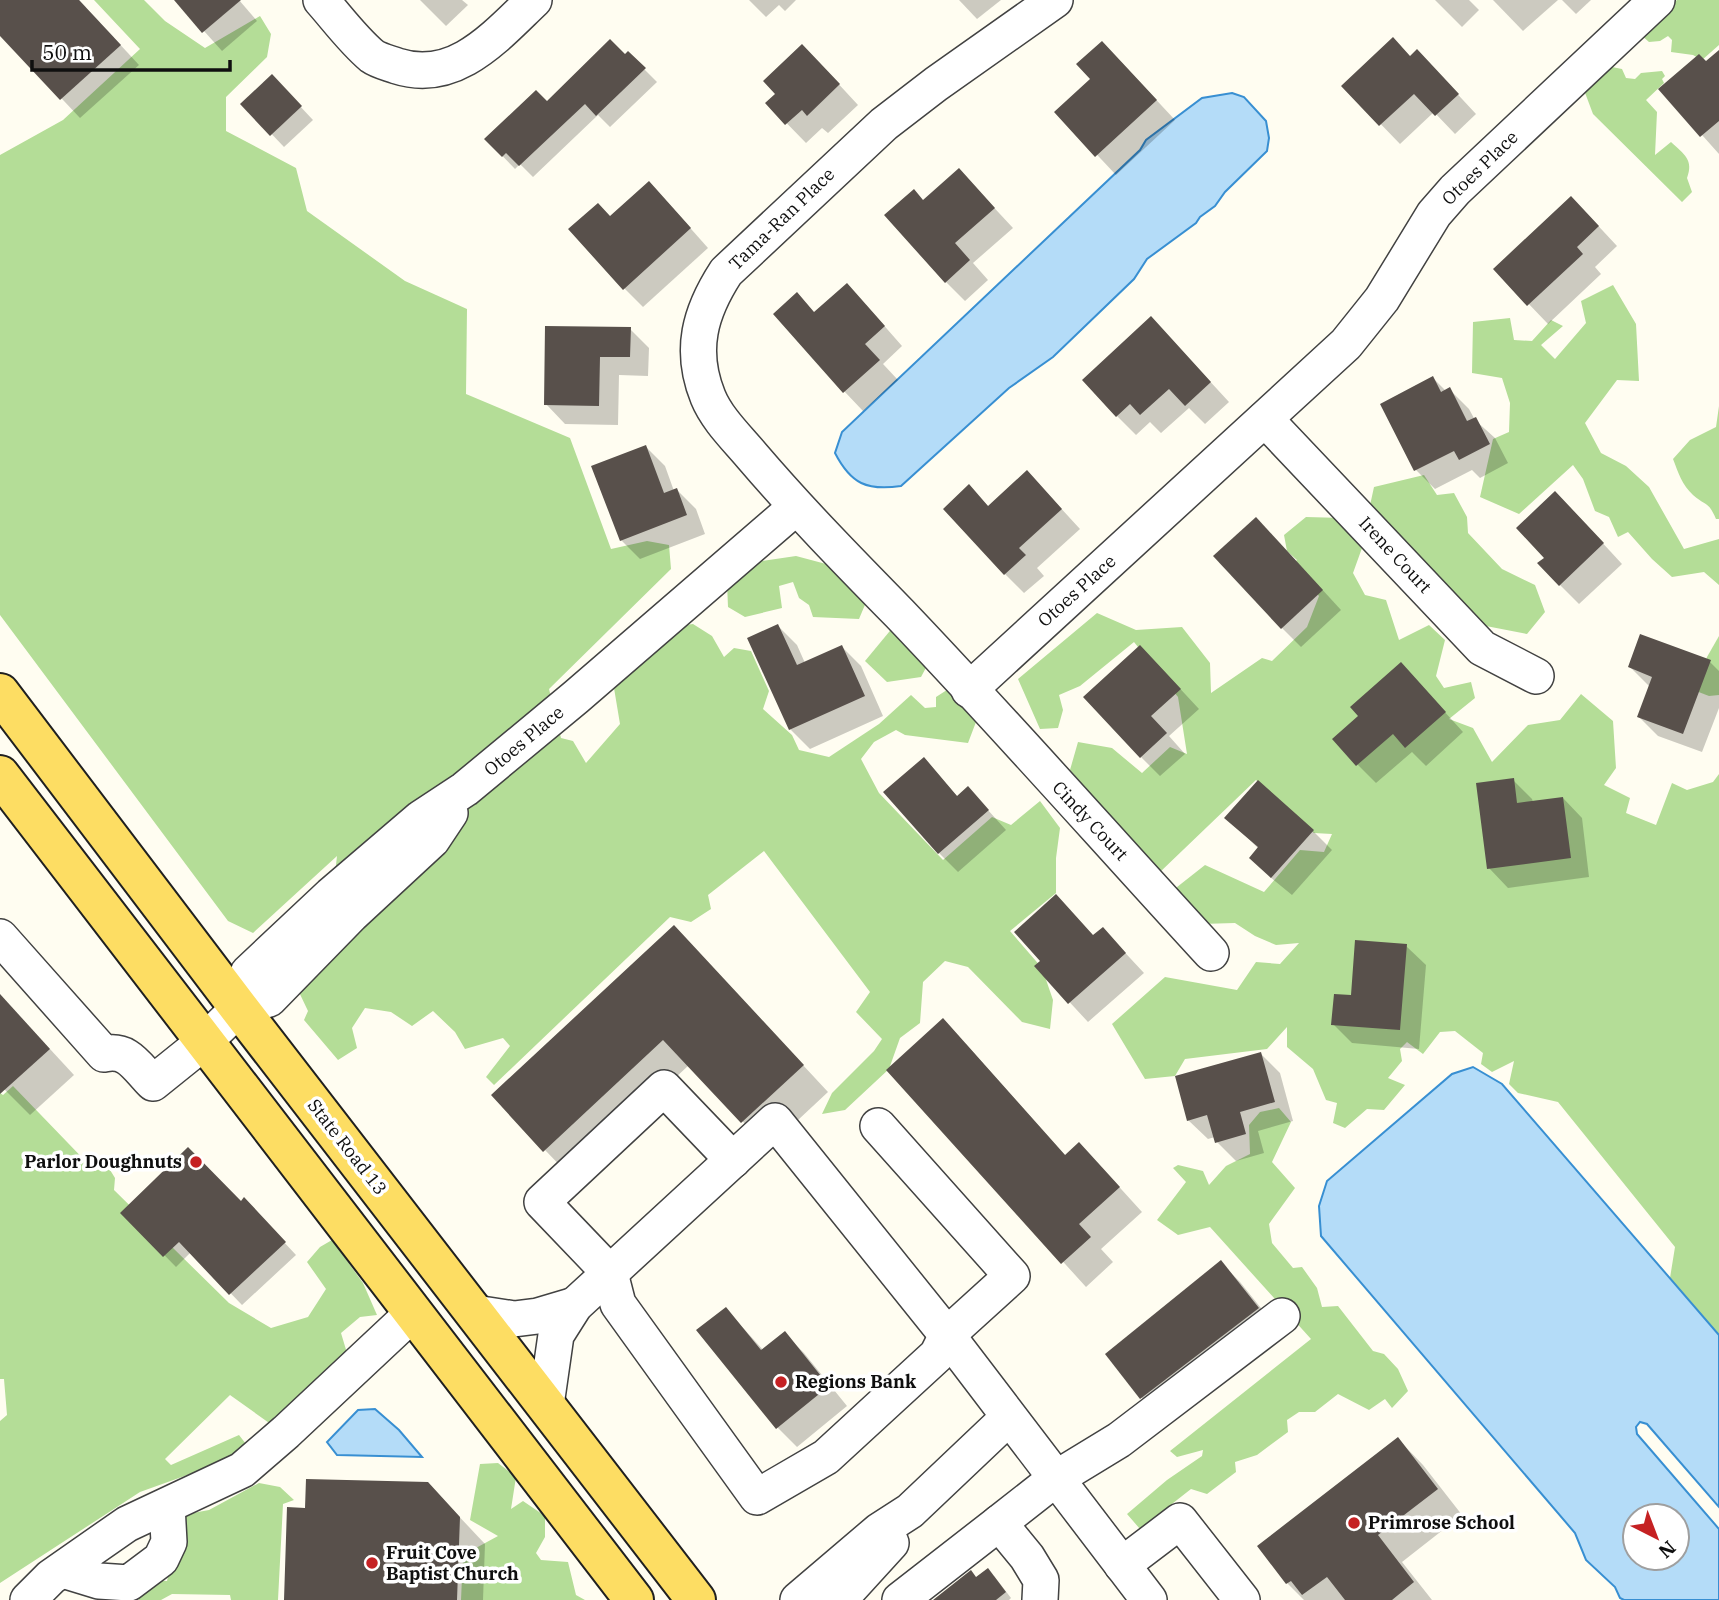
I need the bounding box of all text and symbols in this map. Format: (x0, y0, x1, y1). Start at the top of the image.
scale bar (32, 28, 229, 72)
text: 50 m (42, 38, 92, 66)
street label: Otoes Place (1437, 126, 1523, 210)
street label: Tama-Ran Place (724, 163, 839, 275)
street label: Irene Court (1354, 512, 1437, 598)
street label: Otoes Place (1033, 549, 1121, 632)
street label: Otoes Place (479, 700, 568, 781)
street label: Cindy Court (1048, 776, 1133, 865)
street label: State Road 13 (303, 1094, 392, 1199)
place label: Parlor Doughnuts (24, 1150, 182, 1173)
marker: Parlor Doughnuts (188, 1154, 204, 1170)
place label: Regions Bank (795, 1370, 917, 1393)
marker: Regions Bank (773, 1374, 789, 1390)
north arrow (1621, 1502, 1691, 1572)
place label: Primrose School (1368, 1511, 1515, 1534)
marker: Primrose School (1346, 1515, 1362, 1531)
text: N (1654, 1536, 1681, 1564)
place label: Fruit Cove Baptist Church (386, 1541, 519, 1585)
marker: Fruit Cove Baptist Church (364, 1555, 380, 1571)

